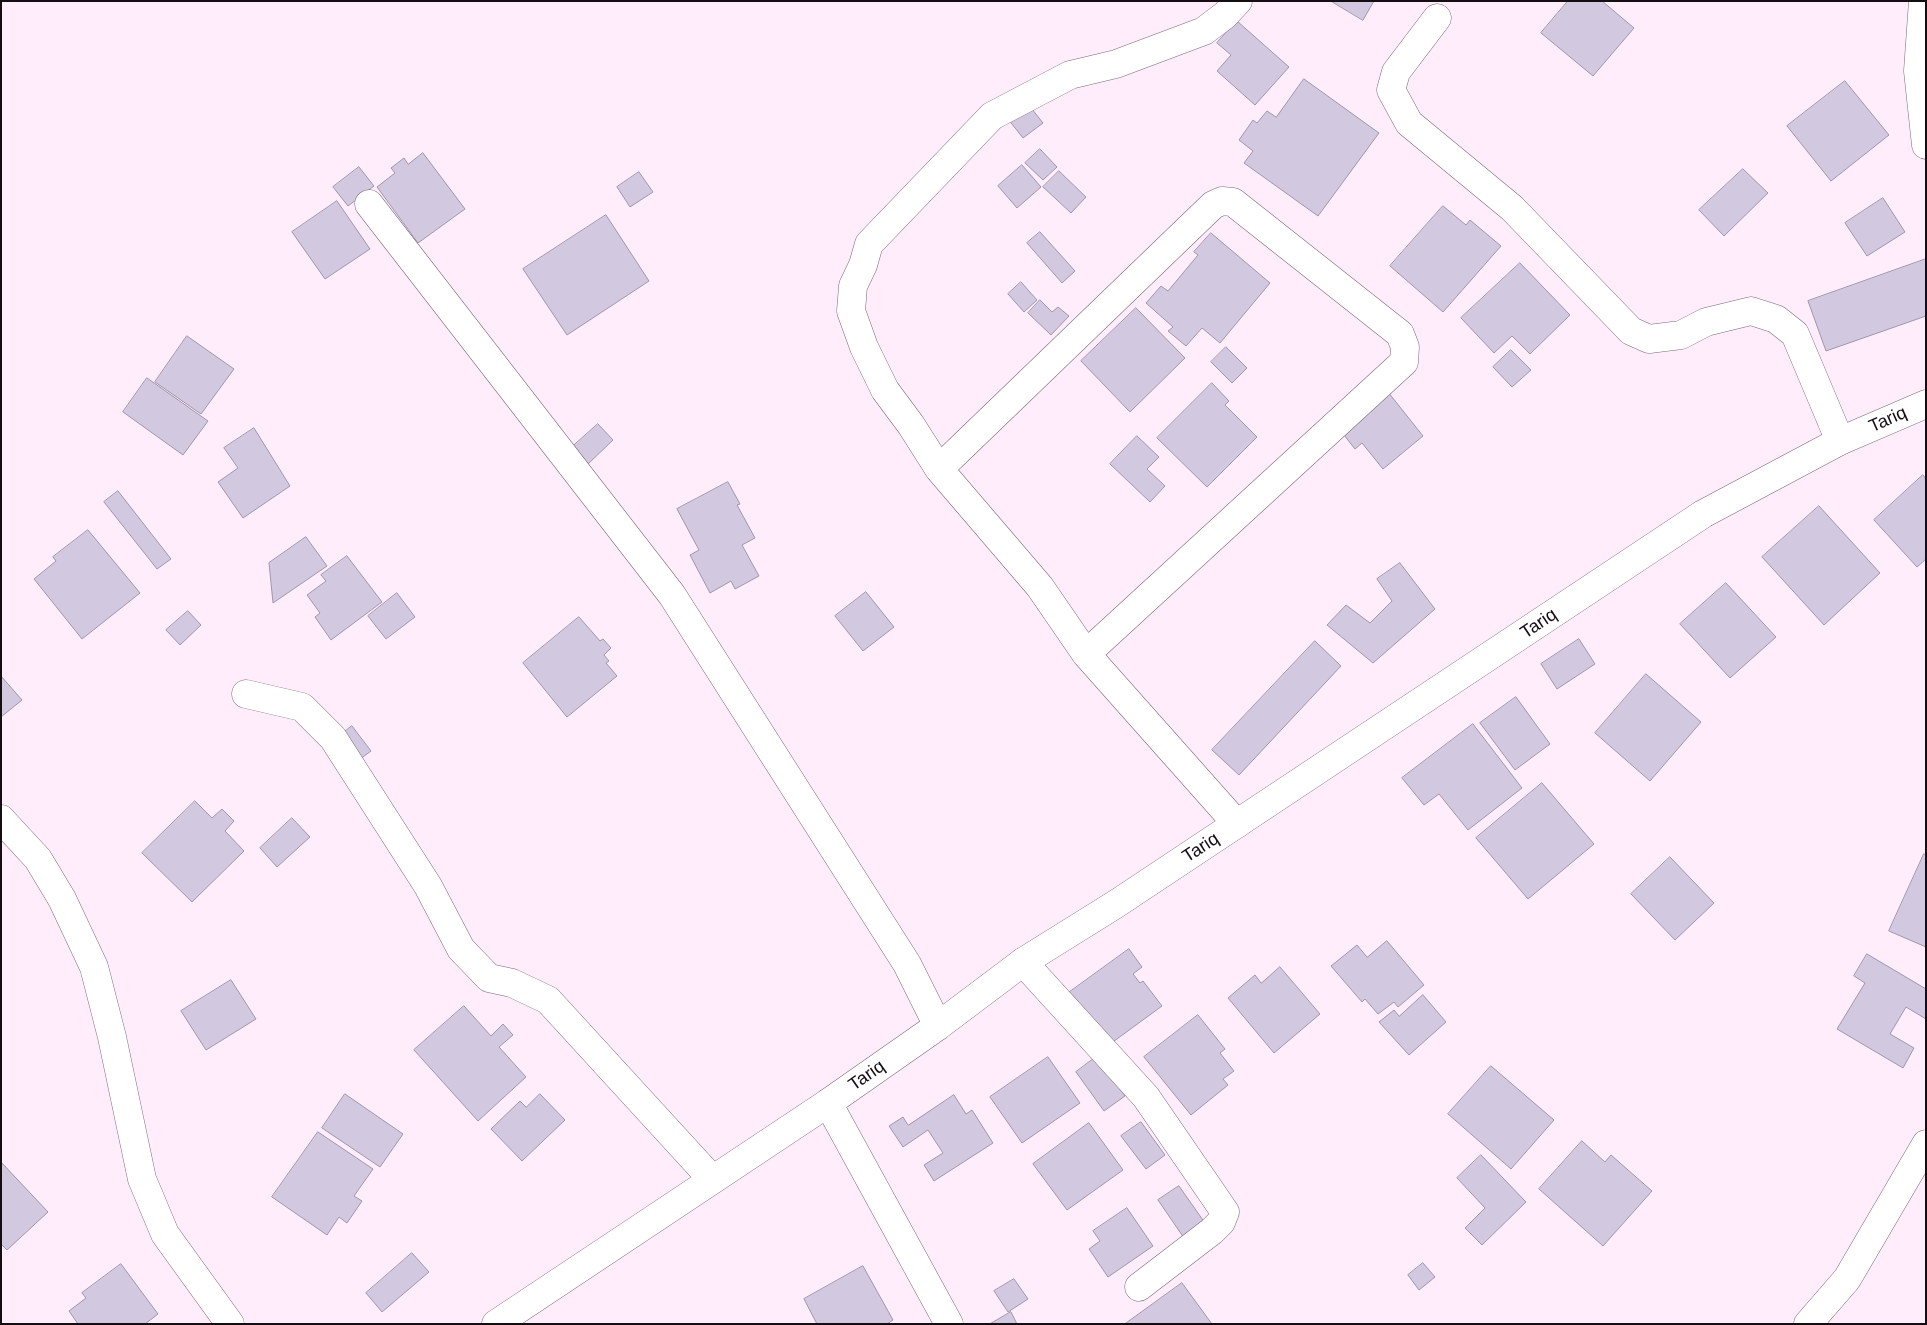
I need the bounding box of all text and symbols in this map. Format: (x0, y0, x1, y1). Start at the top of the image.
street label: Tariq (1866, 402, 1910, 438)
street label: Tariq (1517, 604, 1561, 644)
street label: Tariq (1179, 828, 1223, 868)
street label: Tariq (845, 1056, 889, 1096)

